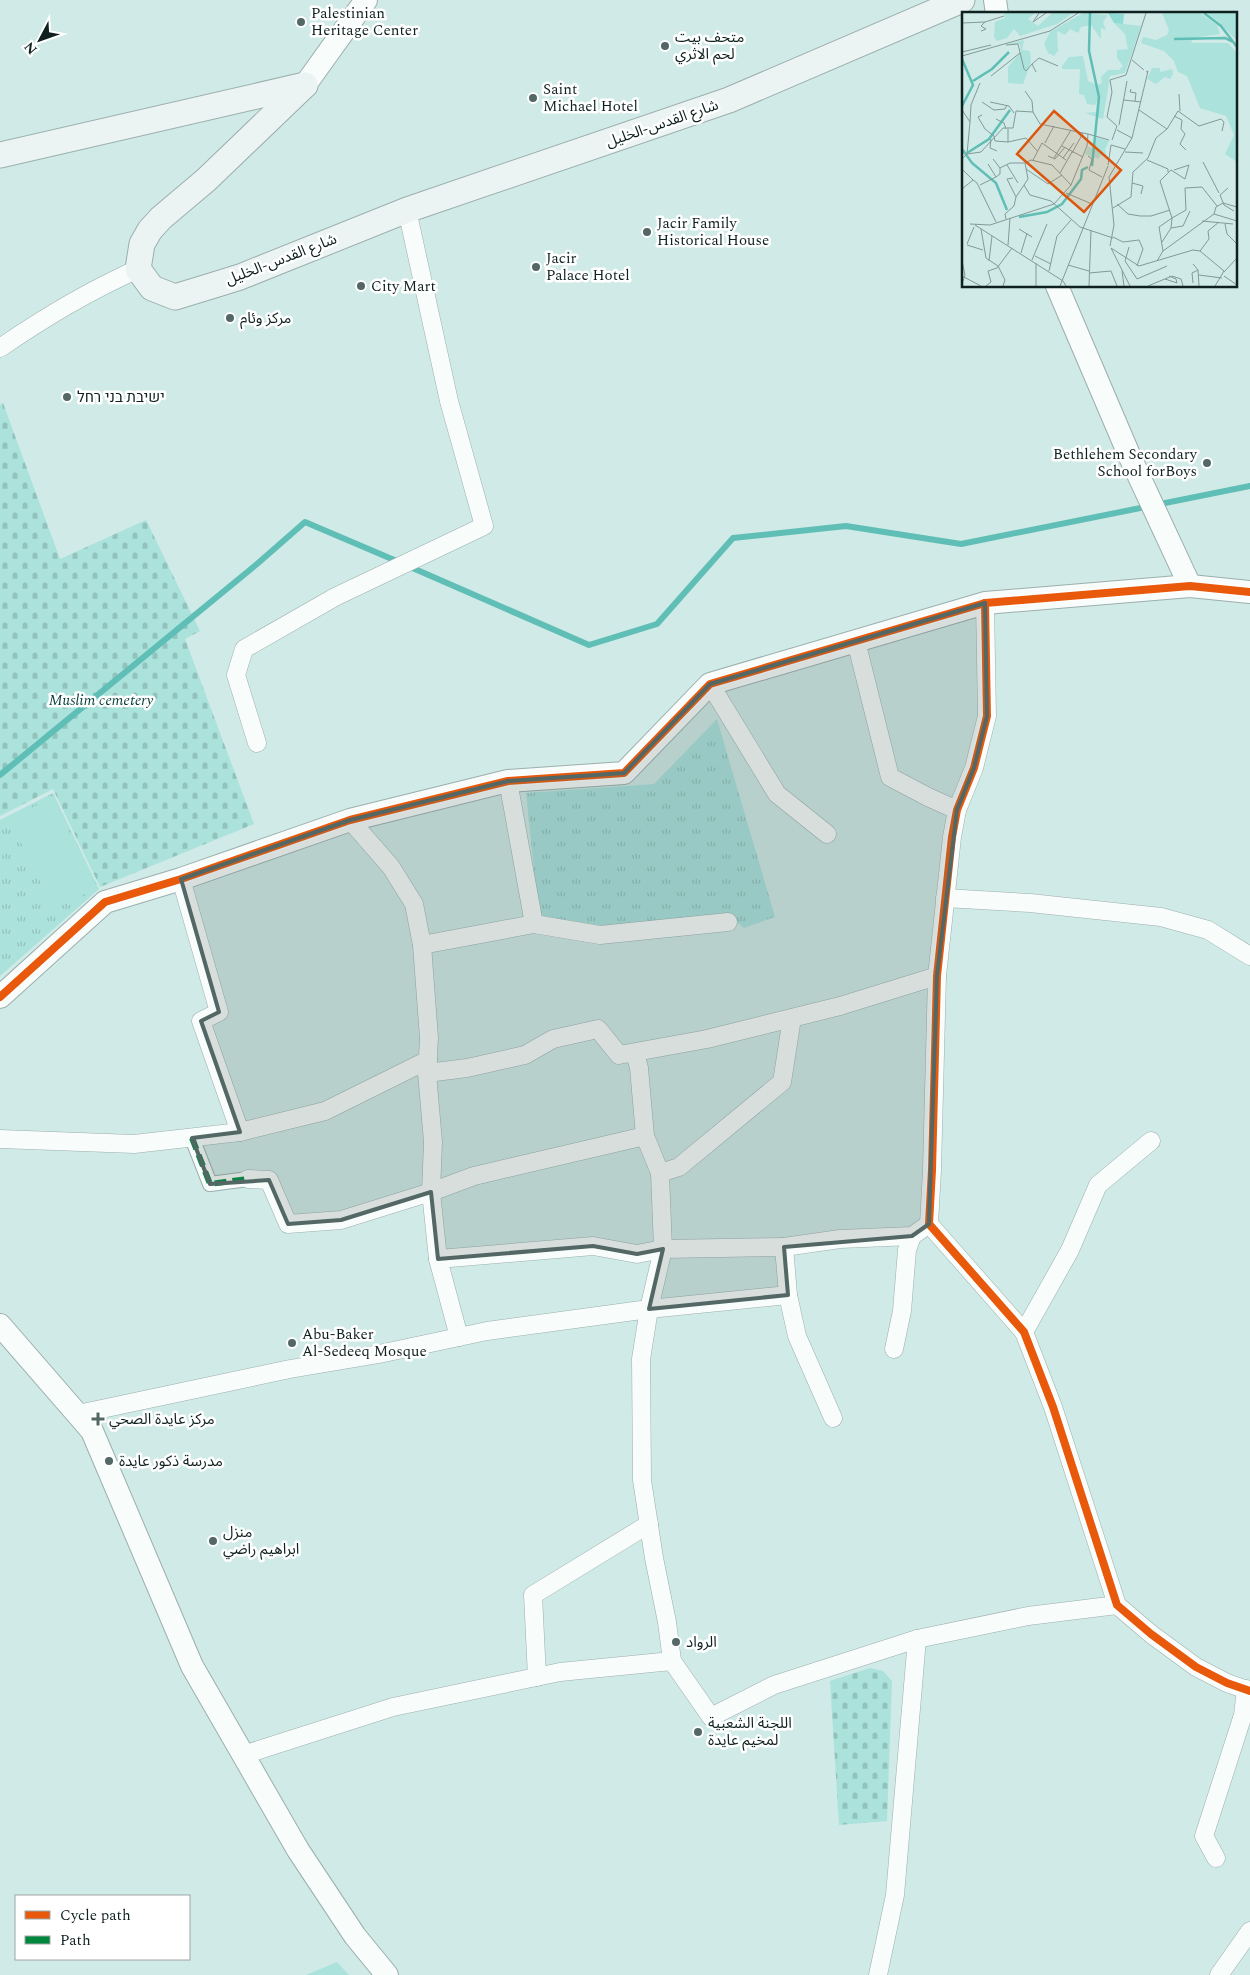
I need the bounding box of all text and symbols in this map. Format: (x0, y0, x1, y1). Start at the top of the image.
place label: Palestinian Heritage Center (311, 2, 418, 42)
inset map (962, 12, 1238, 288)
north arrow (15, 15, 65, 65)
marker: Palestinian Heritage Center (295, 16, 307, 28)
place label: متحف بيت لحم الاثري (675, 26, 744, 66)
text: N (19, 37, 42, 59)
marker: متحف بيت لحم الاثري (659, 40, 671, 52)
place label: Saint Michael Hotel (543, 78, 638, 118)
marker: Saint Michael Hotel (527, 92, 539, 104)
street label: شارع القدس-الخليل (603, 93, 722, 154)
place label: Jacir Family Historical House (657, 212, 769, 252)
marker: Jacir Family Historical House (641, 226, 653, 238)
street label: شارع القدس-الخليل (222, 228, 340, 291)
place label: Jacir Palace Hotel (546, 247, 630, 287)
marker: Jacir Palace Hotel (530, 261, 542, 273)
place label: City Mart (371, 275, 436, 298)
marker: City Mart (355, 280, 367, 292)
place label: مركز وئام (240, 307, 291, 330)
marker: مركز وئام (224, 312, 236, 324)
place label: ישיבת בני רחל (77, 386, 165, 409)
marker: ישיבת בני רחל (61, 391, 73, 403)
place label: Bethlehem Secondary School forBoys (1053, 443, 1198, 483)
marker: Bethlehem Secondary School forBoys (1201, 457, 1213, 469)
park label: Muslim cemetery (49, 689, 153, 712)
place label: Abu-Baker Al-Sedeeq Mosque (302, 1323, 427, 1363)
marker: Abu-Baker Al-Sedeeq Mosque (286, 1337, 298, 1349)
place label: مركز عايدة الصحي (109, 1408, 215, 1431)
marker: مركز عايدة الصحي (91, 1412, 105, 1426)
place label: مدرسة ذكور عايدة (119, 1450, 223, 1473)
marker: مدرسة ذكور عايدة (103, 1455, 115, 1467)
place label: منزل ابراهيم راضي (223, 1521, 299, 1561)
marker: منزل ابراهيم راضي (207, 1535, 219, 1547)
place label: الرواد (686, 1631, 717, 1654)
marker: الرواد (670, 1636, 682, 1648)
place label: اللجنة الشعبية لمخيم عايدة (708, 1712, 792, 1752)
marker: اللجنة الشعبية لمخيم عايدة (692, 1726, 704, 1738)
legend (15, 1895, 190, 1960)
text: Cycle path (60, 1904, 131, 1927)
text: Path (60, 1929, 91, 1952)

